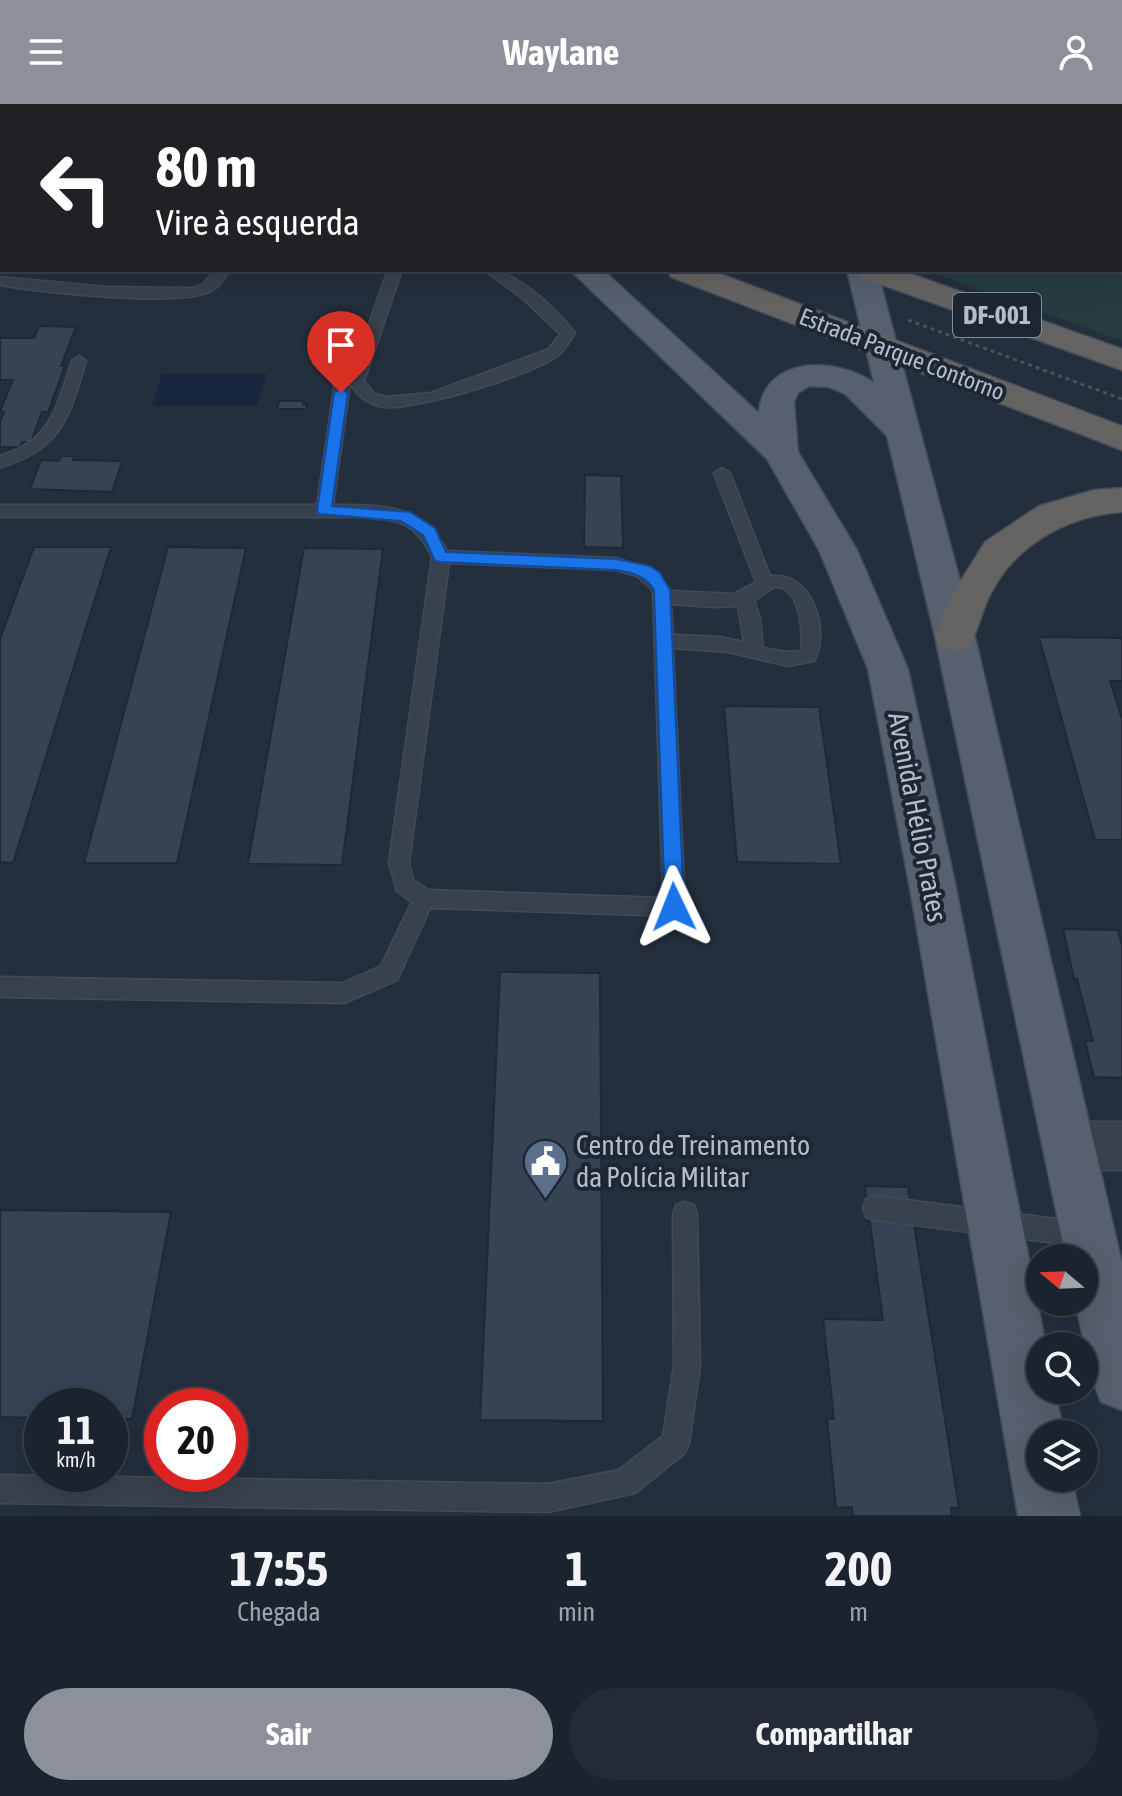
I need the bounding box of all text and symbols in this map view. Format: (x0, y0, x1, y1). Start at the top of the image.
icon: menu (24, 30, 68, 74)
icon: person (1054, 30, 1098, 74)
text: Waylane (503, 31, 619, 73)
text: 80 m (156, 135, 257, 199)
icon: left (24, 136, 128, 240)
text: Vire à esquerda (156, 201, 360, 243)
road number: DF-001 (953, 293, 1041, 337)
street label: Estrada Parque Contorno (796, 302, 1008, 406)
pin (307, 311, 375, 393)
icon: arrive (319, 323, 363, 367)
street label: Avenida Hélio Prates (882, 710, 954, 924)
position arrow (632, 865, 716, 949)
place label: Centro de Treinamento da Polícia Militar (576, 1129, 810, 1193)
public building icon: Centro de Treinamento da Polícia Militar (521, 1137, 569, 1200)
north arrow (1026, 1244, 1098, 1316)
map controls (1026, 1244, 1098, 1492)
button: search (1026, 1332, 1098, 1404)
speed limit sign: 20 (144, 1388, 248, 1492)
text: 11 (57, 1407, 95, 1452)
button: layers (1026, 1420, 1098, 1492)
text: km/h (56, 1448, 96, 1471)
text: 17:55 (230, 1541, 328, 1596)
text: 1 (565, 1541, 588, 1596)
text: 200 (825, 1541, 892, 1596)
text: Chegada (237, 1597, 321, 1627)
text: min (558, 1597, 595, 1627)
text: m (849, 1597, 868, 1627)
button: Sair (24, 1688, 553, 1780)
button: Compartilhar (569, 1688, 1098, 1780)

